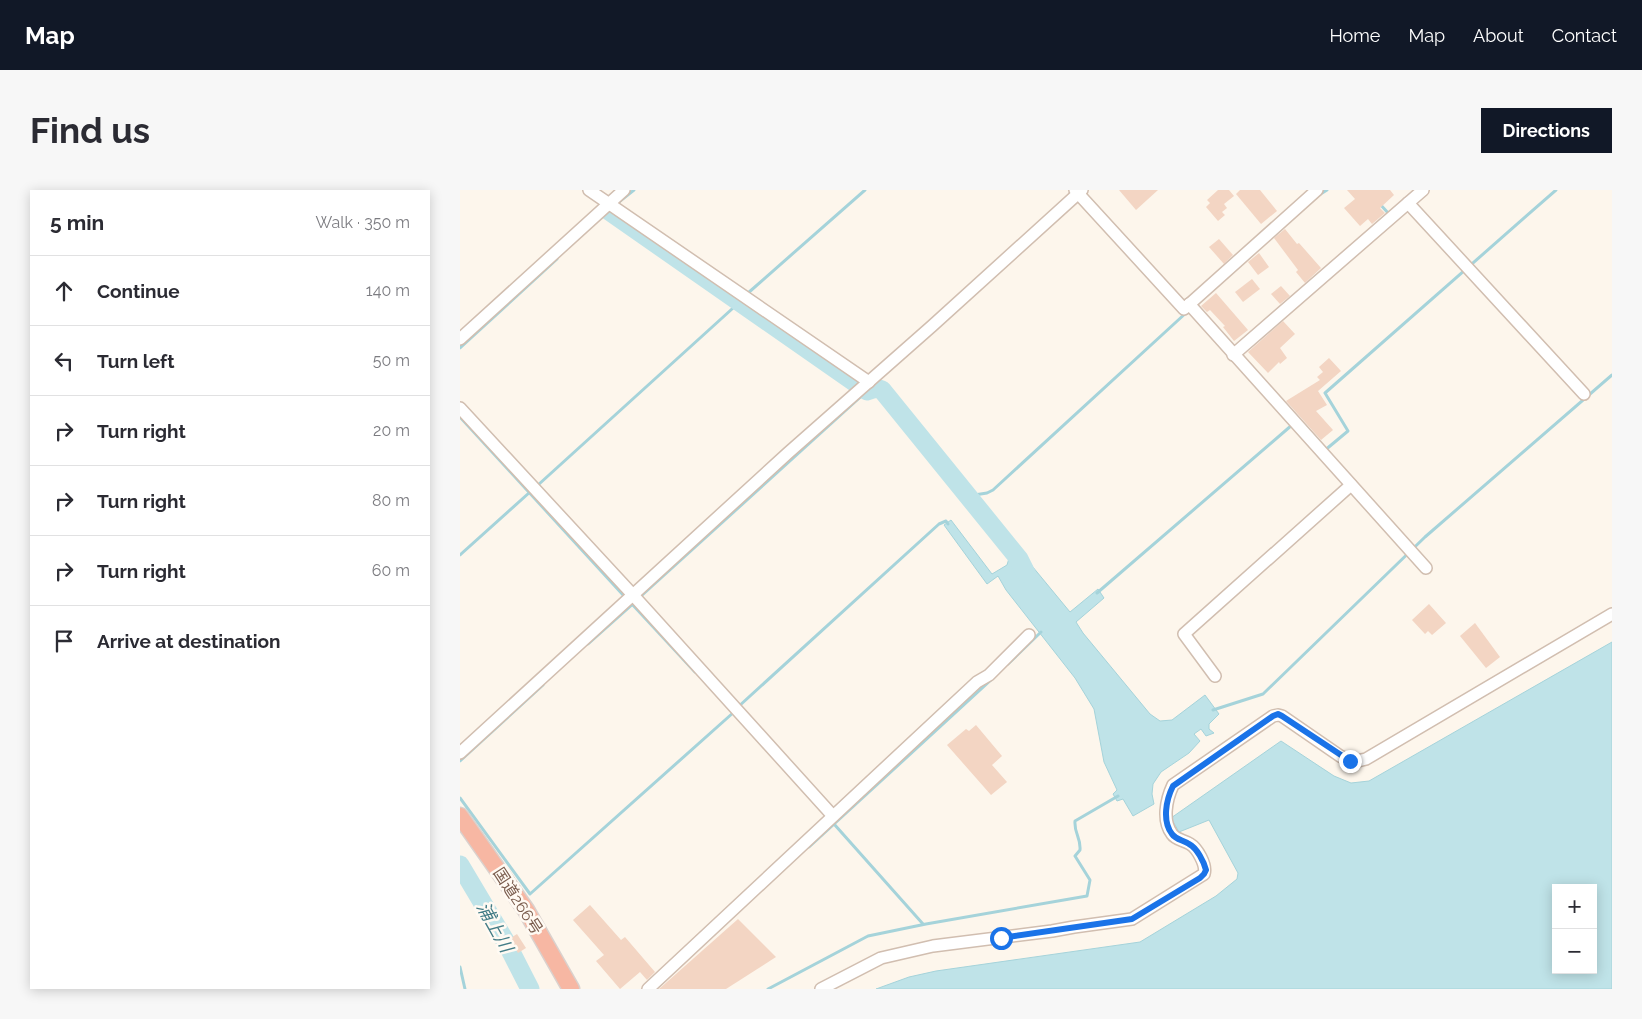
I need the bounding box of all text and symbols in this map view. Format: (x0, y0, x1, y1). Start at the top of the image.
text: Map (25, 21, 75, 50)
text: Home (1329, 25, 1380, 46)
text: Map (1408, 25, 1445, 46)
text: About (1473, 25, 1524, 46)
text: Contact (1552, 25, 1617, 46)
button: Directions (1481, 108, 1612, 153)
text: Find us (30, 110, 150, 151)
text: 5 min (50, 210, 104, 235)
text: Walk · 350 m (316, 213, 410, 232)
icon: ahead (50, 277, 78, 305)
text: Continue (97, 280, 180, 302)
text: 140 m (366, 281, 410, 300)
icon: left (50, 347, 78, 375)
text: Turn left (97, 350, 174, 372)
text: 50 m (373, 351, 410, 370)
icon: right (50, 417, 78, 445)
text: Turn right (97, 420, 186, 442)
text: 20 m (373, 421, 410, 440)
icon: right (50, 487, 78, 515)
text: Turn right (97, 490, 186, 512)
text: 80 m (372, 491, 410, 510)
icon: right (50, 557, 78, 585)
text: Turn right (97, 560, 186, 582)
text: 60 m (372, 561, 410, 580)
icon: arrive (50, 627, 78, 655)
text: Arrive at destination (97, 630, 281, 652)
route end (1339, 750, 1362, 773)
street label: 国道266号 (489, 864, 547, 938)
map controls (1552, 884, 1597, 974)
button: + (1552, 884, 1597, 929)
water label: 浦上川 (473, 898, 518, 957)
route start (990, 927, 1013, 950)
button: − (1552, 929, 1597, 974)

